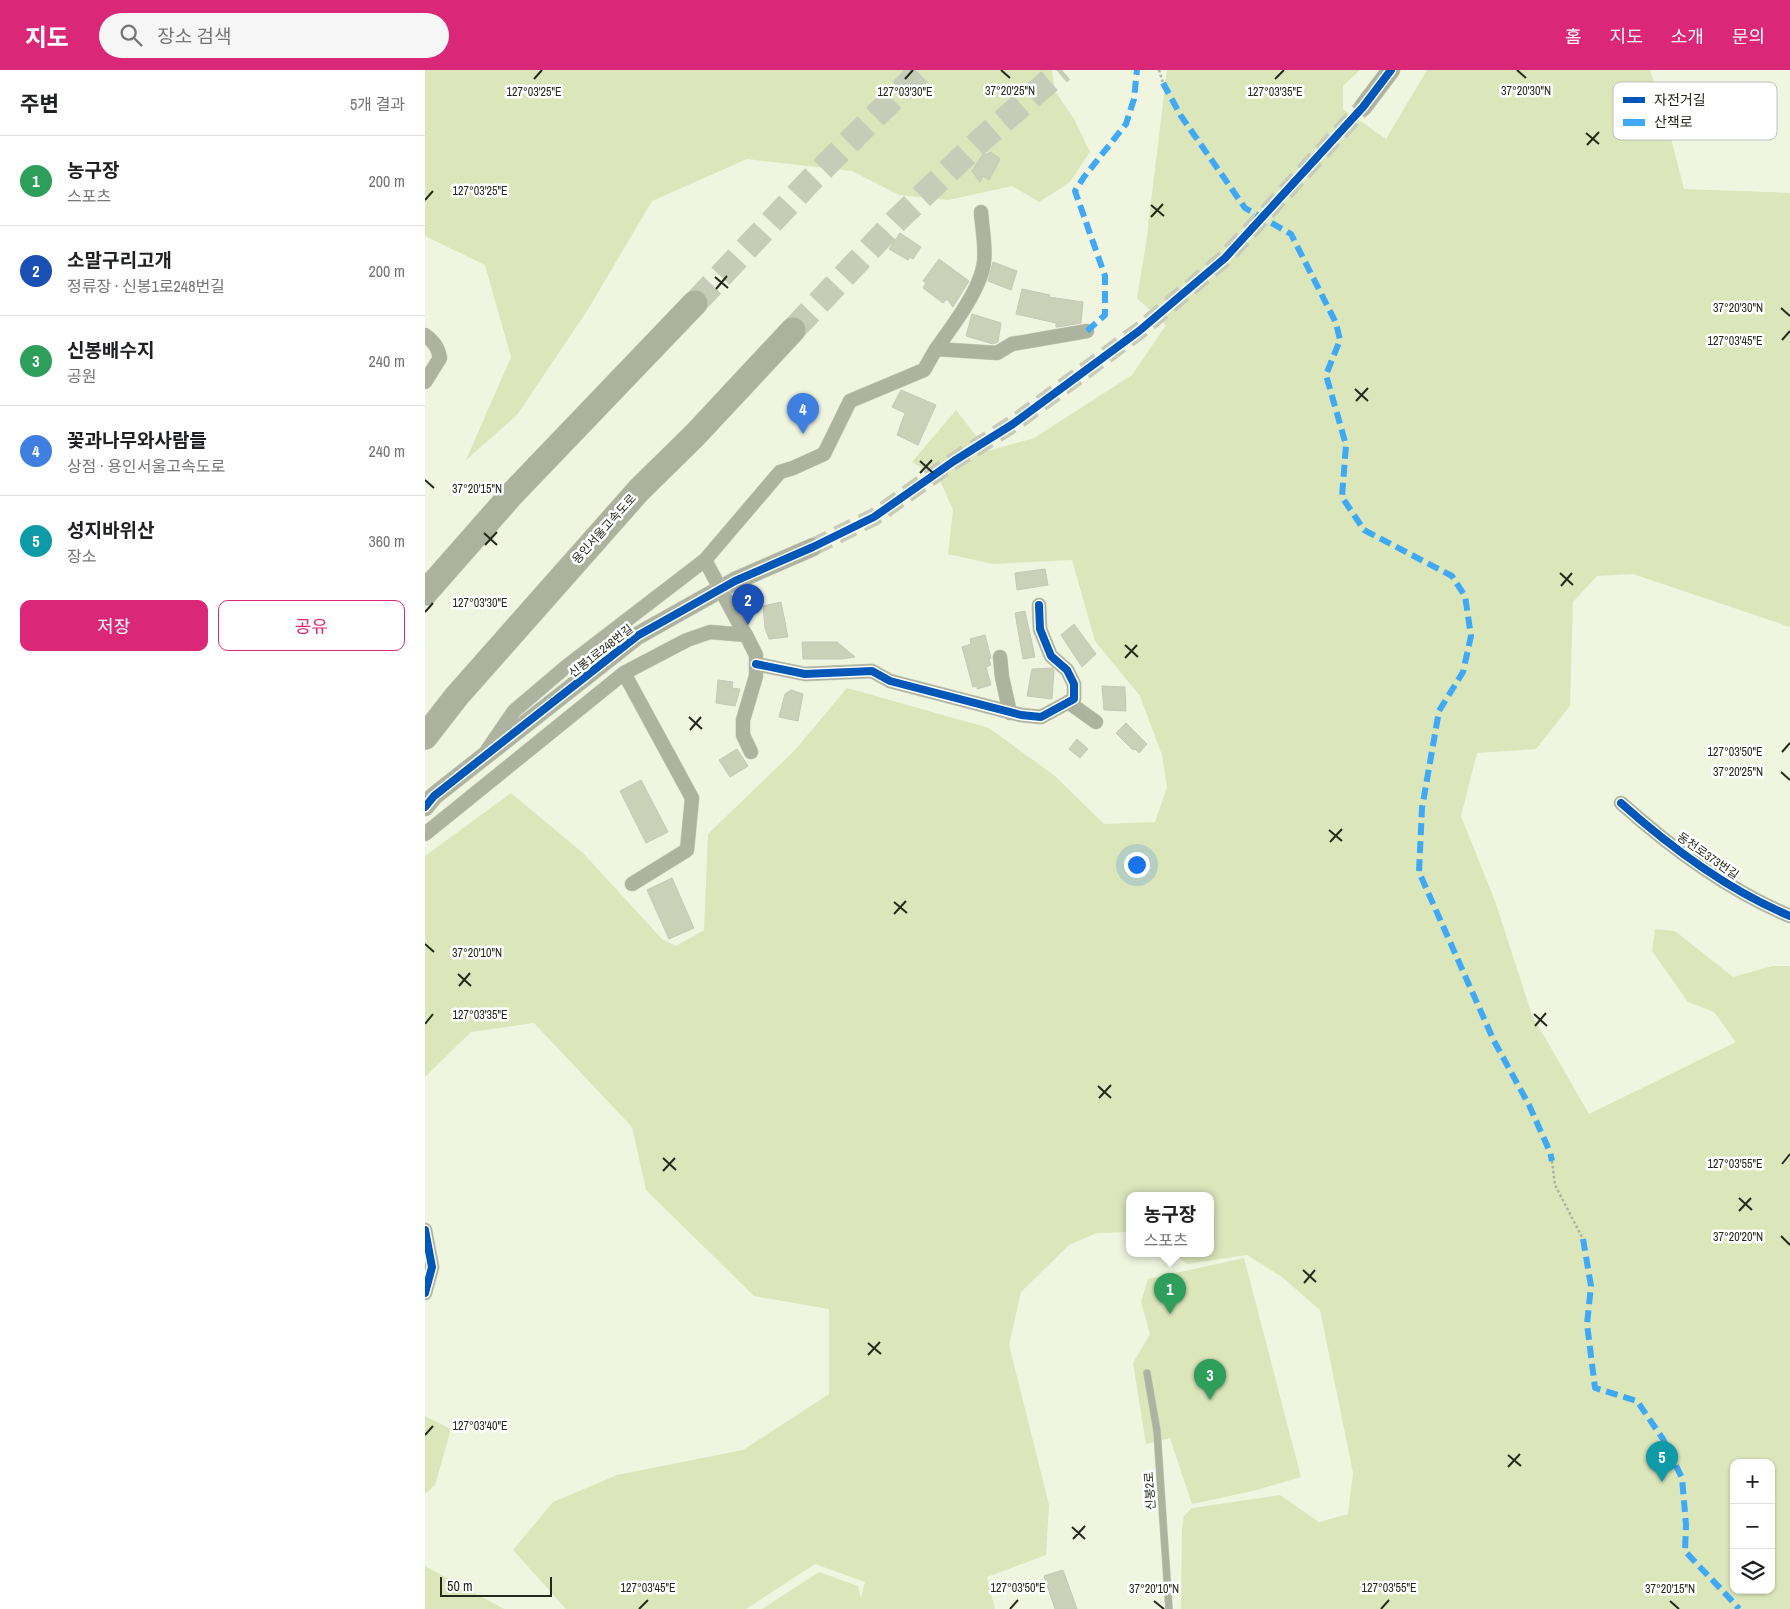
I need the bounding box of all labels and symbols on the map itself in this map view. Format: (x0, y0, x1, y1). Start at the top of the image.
legend (1613, 82, 1777, 140)
text: 37°20'25"N (985, 83, 1035, 99)
text: 37°20'30"N (1501, 83, 1551, 99)
text: 127°03'25"E (506, 84, 562, 100)
text: 127°03'30"E (877, 84, 933, 100)
text: 127°03'35"E (1247, 84, 1303, 100)
text: 자전거길 (1654, 91, 1706, 109)
text: 산책로 (1654, 113, 1693, 131)
text: 127°03'25"E (452, 183, 508, 199)
text: 37°20'30"N (1713, 300, 1763, 316)
text: 127°03'45"E (1707, 333, 1763, 349)
pin: 4 (787, 393, 819, 434)
text: 37°20'15"N (452, 481, 502, 497)
street label: 용인서울고속도로 (569, 491, 639, 567)
pin: 2 (732, 584, 764, 625)
text: 127°03'30"E (452, 595, 508, 611)
street label: 신봉1로248번길 (566, 621, 636, 681)
text: 127°03'50"E (1707, 744, 1763, 760)
text: 37°20'25"N (1713, 764, 1763, 780)
street label: 동천로373번길 (1674, 829, 1742, 883)
your location (1124, 852, 1150, 878)
text: 37°20'10"N (452, 945, 502, 961)
text: 127°03'35"E (452, 1007, 508, 1023)
text: 127°03'55"E (1707, 1156, 1763, 1172)
text: 37°20'20"N (1713, 1229, 1763, 1245)
pin: 1 (1154, 1273, 1186, 1314)
pin: 3 (1194, 1359, 1226, 1400)
text: 127°03'40"E (452, 1418, 508, 1434)
pin: 5 (1646, 1441, 1678, 1482)
street label: 신봉2로 (1141, 1471, 1159, 1511)
scale bar (440, 1574, 553, 1597)
text: 127°03'45"E (620, 1580, 676, 1596)
text: 127°03'50"E (990, 1580, 1046, 1596)
text: 127°03'55"E (1361, 1580, 1417, 1596)
text: 37°20'10"N (1129, 1581, 1179, 1597)
text: 37°20'15"N (1645, 1581, 1695, 1597)

